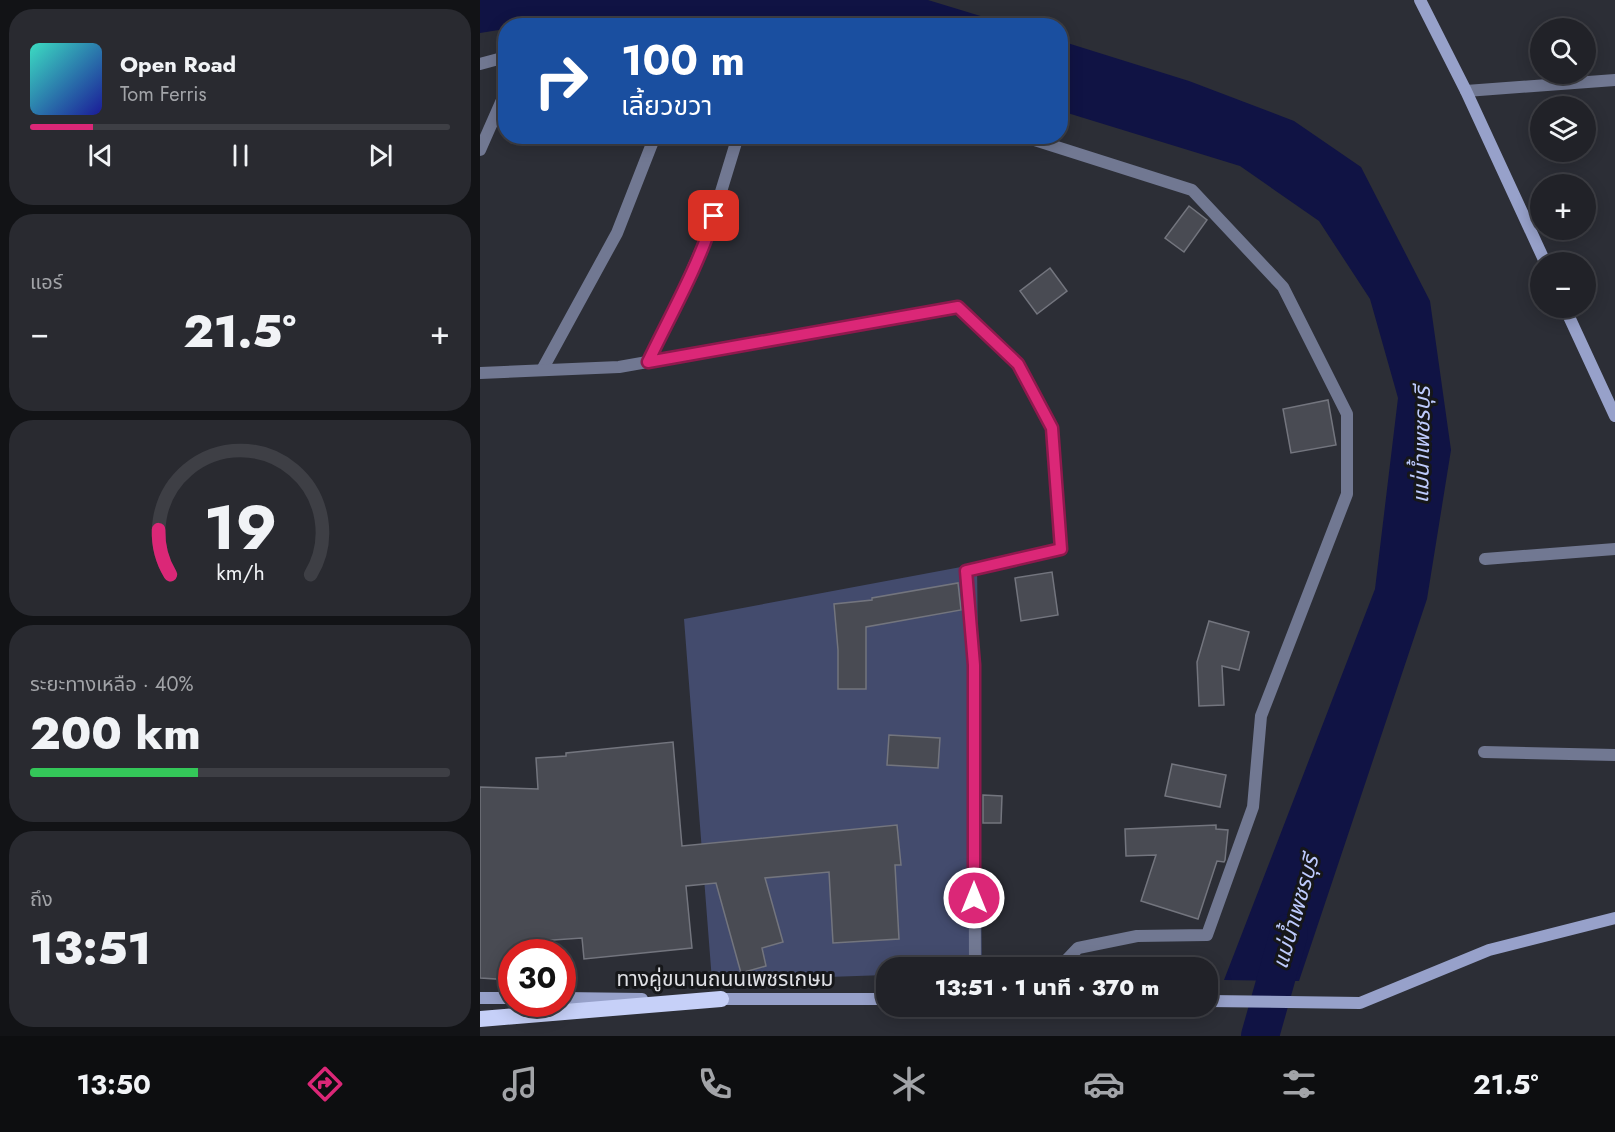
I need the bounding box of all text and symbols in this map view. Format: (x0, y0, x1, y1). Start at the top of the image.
map controls (1530, 18, 1596, 318)
button: search (1530, 18, 1596, 84)
text: 100 m (621, 30, 745, 91)
icon: right (522, 42, 600, 120)
text: Open Road (120, 48, 236, 80)
text: Tom Ferris (120, 80, 207, 109)
text: เลี้ยวขวา (621, 86, 712, 125)
button: layers (1530, 96, 1596, 162)
icon: previous (84, 139, 117, 172)
icon: pause (224, 139, 257, 172)
icon: next (364, 139, 397, 172)
button: + (1530, 174, 1596, 240)
pin (688, 190, 739, 241)
icon: arrive (697, 199, 730, 232)
button: − (1530, 252, 1596, 318)
text: แอร์ (30, 268, 62, 297)
text: 21.5° (183, 299, 296, 364)
text: − (30, 309, 49, 356)
text: + (430, 309, 450, 356)
water label: แม่น้ำเพชรบุรี (1404, 382, 1438, 504)
text: 19 (203, 482, 277, 572)
text: km/h (216, 557, 264, 588)
text: ระยะทางเหลือ · 40% (30, 670, 193, 699)
text: 200 km (30, 701, 201, 766)
water label: แม่น้ำเพชรบุรี (1264, 848, 1328, 972)
position arrow (942, 866, 1006, 930)
text: ถึง (30, 885, 53, 914)
text: 13:51 (30, 916, 151, 981)
speed limit sign: 30 (498, 939, 576, 1017)
street label: ทางคู่ขนานถนนเพชรเกษม (617, 964, 833, 994)
text: 13:51 · 1 นาที · 370 m (935, 971, 1159, 1003)
icon: directions (304, 1063, 346, 1105)
icon: music (499, 1063, 541, 1105)
icon: phone (694, 1063, 736, 1105)
icon: climate (888, 1063, 930, 1105)
icon: car (1083, 1063, 1125, 1105)
icon: filters (1278, 1063, 1320, 1105)
text: 13:50 (76, 1065, 151, 1104)
text: 21.5° (1473, 1065, 1539, 1104)

